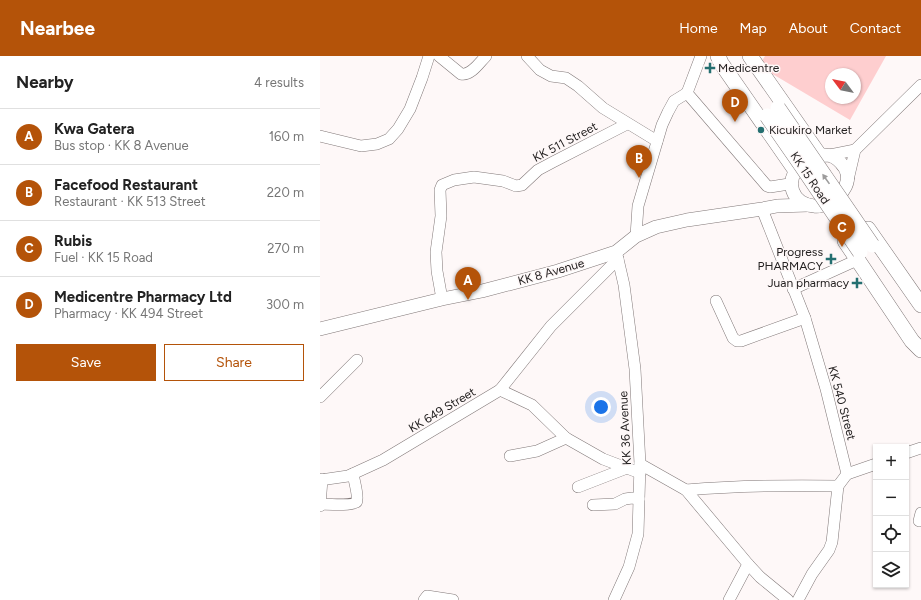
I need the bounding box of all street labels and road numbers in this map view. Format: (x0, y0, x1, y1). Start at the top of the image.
street label: KK 511 Street (530, 119, 600, 165)
street label: KK 15 Road (787, 149, 833, 207)
street label: KK 8 Avenue (516, 256, 586, 288)
street label: KK 540 Street (825, 364, 859, 442)
street label: KK 649 Street (406, 384, 478, 435)
street label: KK 36 Avenue (616, 390, 634, 466)

